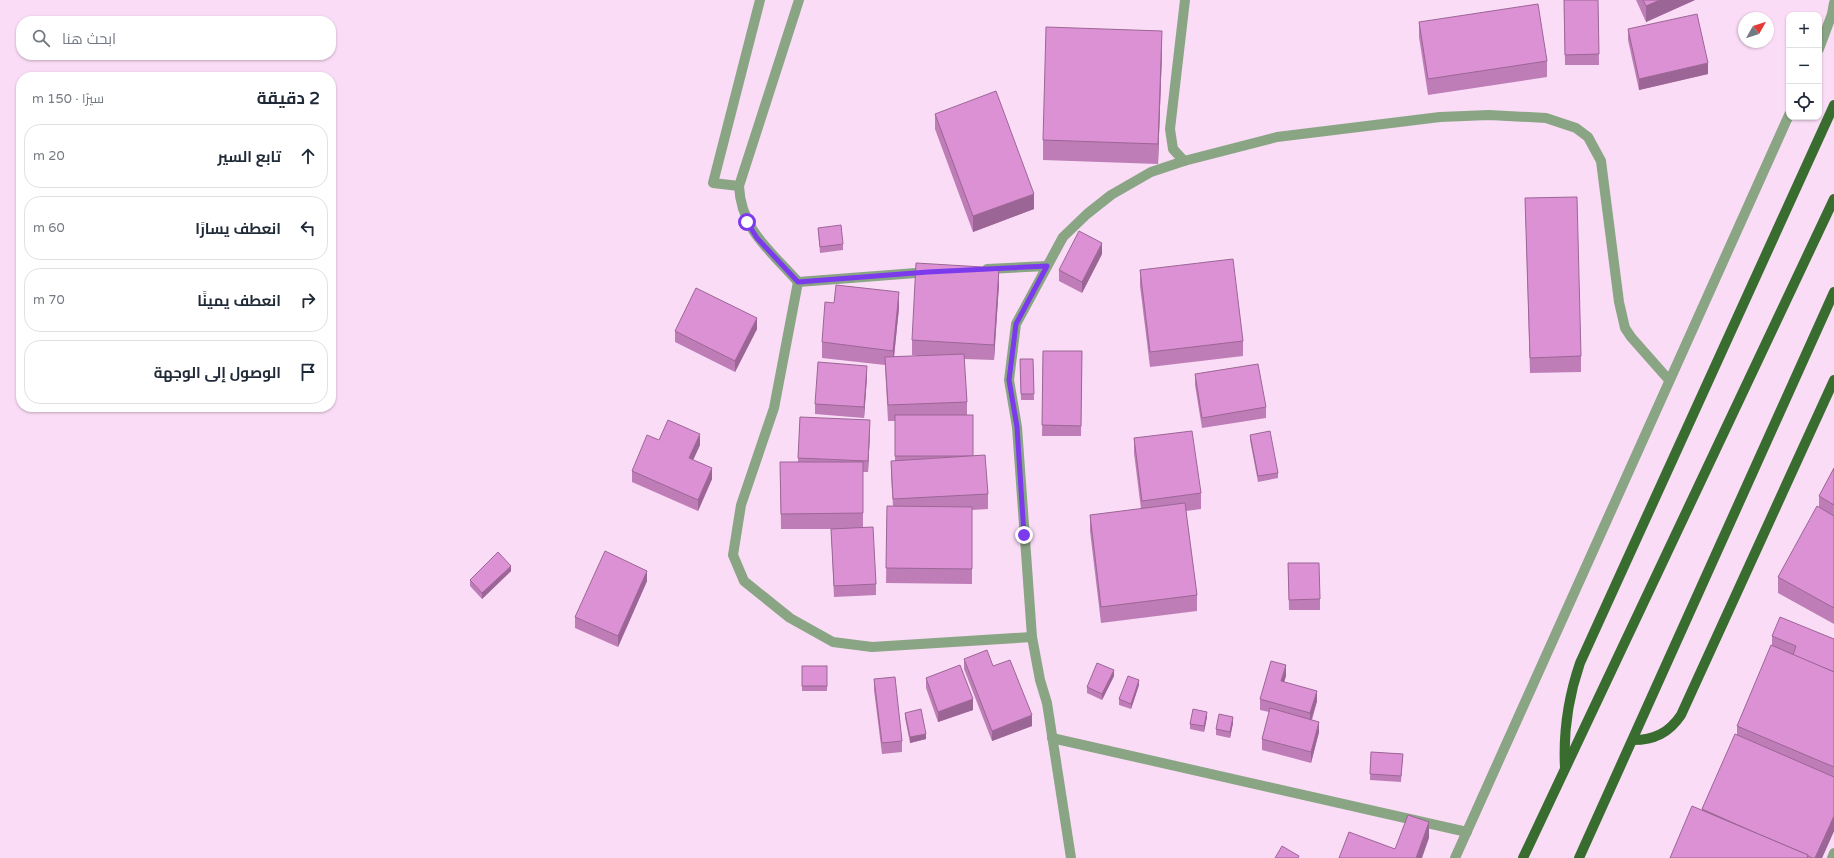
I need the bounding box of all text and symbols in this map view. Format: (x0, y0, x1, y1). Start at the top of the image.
north arrow (1738, 12, 1774, 48)
map controls (1786, 12, 1822, 120)
button: + (1786, 12, 1822, 48)
search box (16, 16, 336, 60)
icon: search (30, 27, 52, 49)
text: ابحث هنا (62, 30, 116, 48)
button: − (1786, 48, 1822, 84)
button: locate (1786, 84, 1822, 120)
text: 2 دقيقة (257, 88, 320, 109)
text: سيرًا · 150 m (32, 91, 104, 107)
icon: ahead (297, 145, 319, 167)
text: 20 m (33, 148, 65, 164)
text: تابع السير (217, 148, 281, 166)
route start (738, 213, 756, 231)
icon: left (297, 217, 319, 239)
text: 60 m (33, 220, 65, 236)
text: انعطف يسارًا (195, 220, 281, 238)
icon: right (297, 289, 319, 311)
text: 70 m (33, 292, 65, 308)
text: انعطف يمينًا (197, 292, 281, 310)
icon: arrive (297, 361, 319, 383)
text: الوصول إلى الوجهة (154, 364, 281, 382)
route end (1015, 526, 1033, 544)

